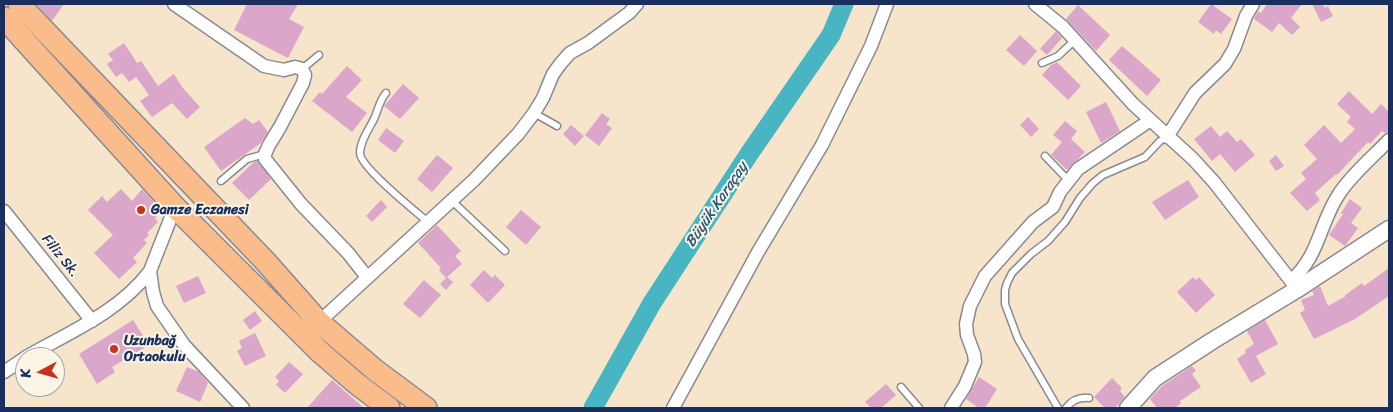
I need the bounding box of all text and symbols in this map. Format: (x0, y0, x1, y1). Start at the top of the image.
water label: Büyük Karaçay (682, 159, 752, 251)
place label: Gamze Eczanesi (151, 202, 249, 218)
marker: Gamze Eczanesi (135, 204, 147, 216)
street label: Filiz Sk. (38, 231, 82, 281)
place label: Uzunbağ Ortaokulu (124, 333, 186, 366)
marker: Uzunbağ Ortaokulu (108, 343, 120, 355)
north arrow (15, 347, 65, 397)
text: K (13, 368, 38, 379)

